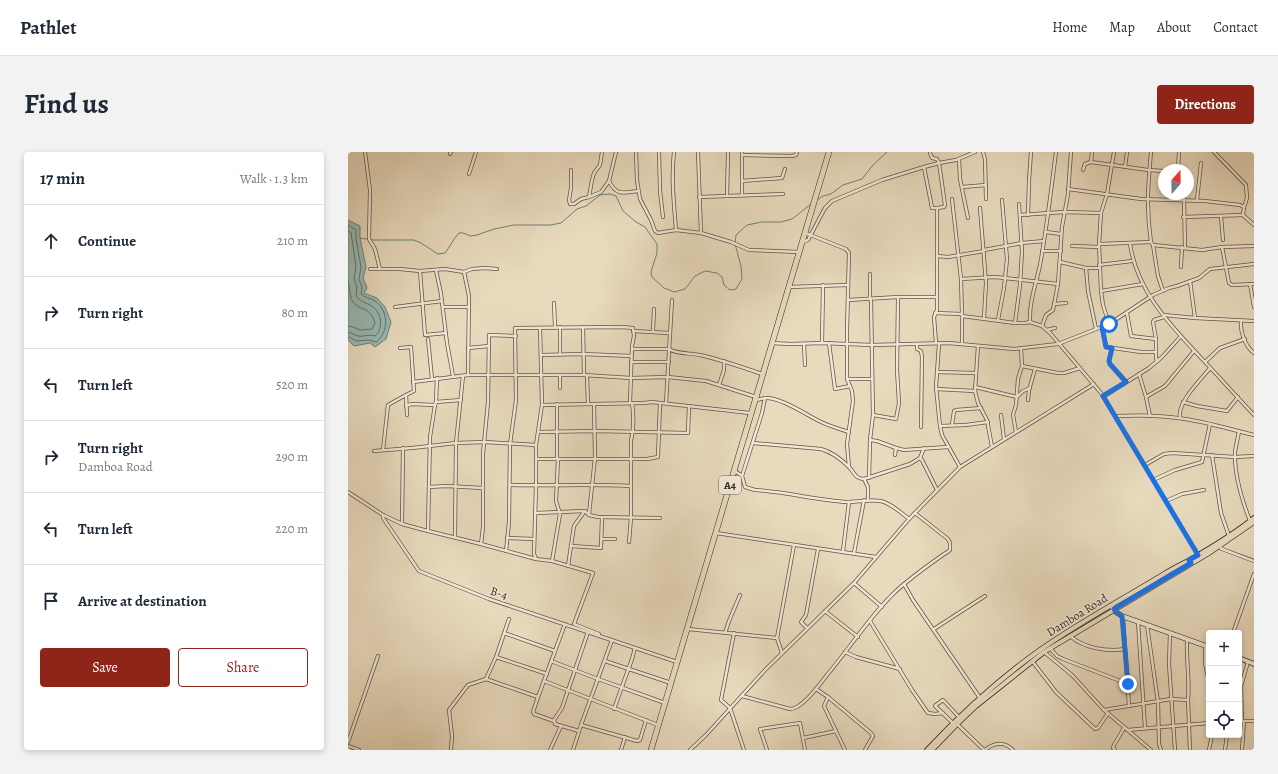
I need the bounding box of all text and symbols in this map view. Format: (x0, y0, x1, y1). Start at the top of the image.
text: Pathlet (20, 15, 76, 41)
text: Home (1052, 18, 1087, 37)
text: Map (1109, 18, 1135, 37)
text: About (1157, 18, 1191, 37)
text: Contact (1213, 18, 1258, 37)
text: Find us (24, 85, 109, 123)
button: Directions (1157, 85, 1254, 124)
north arrow (1158, 164, 1194, 200)
text: 17 min (40, 167, 85, 190)
text: Walk · 1.3 km (240, 170, 308, 187)
icon: ahead (40, 230, 62, 252)
text: Continue (78, 231, 136, 251)
text: 210 m (277, 232, 308, 249)
icon: right (40, 302, 62, 324)
text: Turn right (78, 303, 143, 323)
text: 80 m (281, 304, 308, 321)
route start (1100, 315, 1118, 333)
icon: left (40, 374, 62, 396)
text: Turn left (78, 375, 133, 395)
text: 520 m (276, 376, 308, 393)
text: Turn right (78, 438, 143, 458)
icon: right (40, 446, 62, 468)
text: 290 m (276, 448, 308, 465)
text: Damboa Road (78, 458, 153, 475)
road number: A4 (719, 476, 741, 494)
icon: left (40, 518, 62, 540)
text: Turn left (78, 519, 133, 539)
text: 220 m (275, 520, 308, 537)
street label: B-4 (488, 583, 510, 604)
icon: arrive (40, 590, 62, 612)
street label: Damboa Road (1043, 590, 1111, 640)
text: Arrive at destination (78, 591, 207, 611)
map controls (1206, 630, 1242, 738)
button: + (1206, 630, 1242, 666)
button: Save (40, 648, 170, 687)
button: Share (178, 648, 308, 687)
button: − (1206, 666, 1242, 702)
route end (1119, 675, 1137, 693)
button: locate (1206, 702, 1242, 738)

